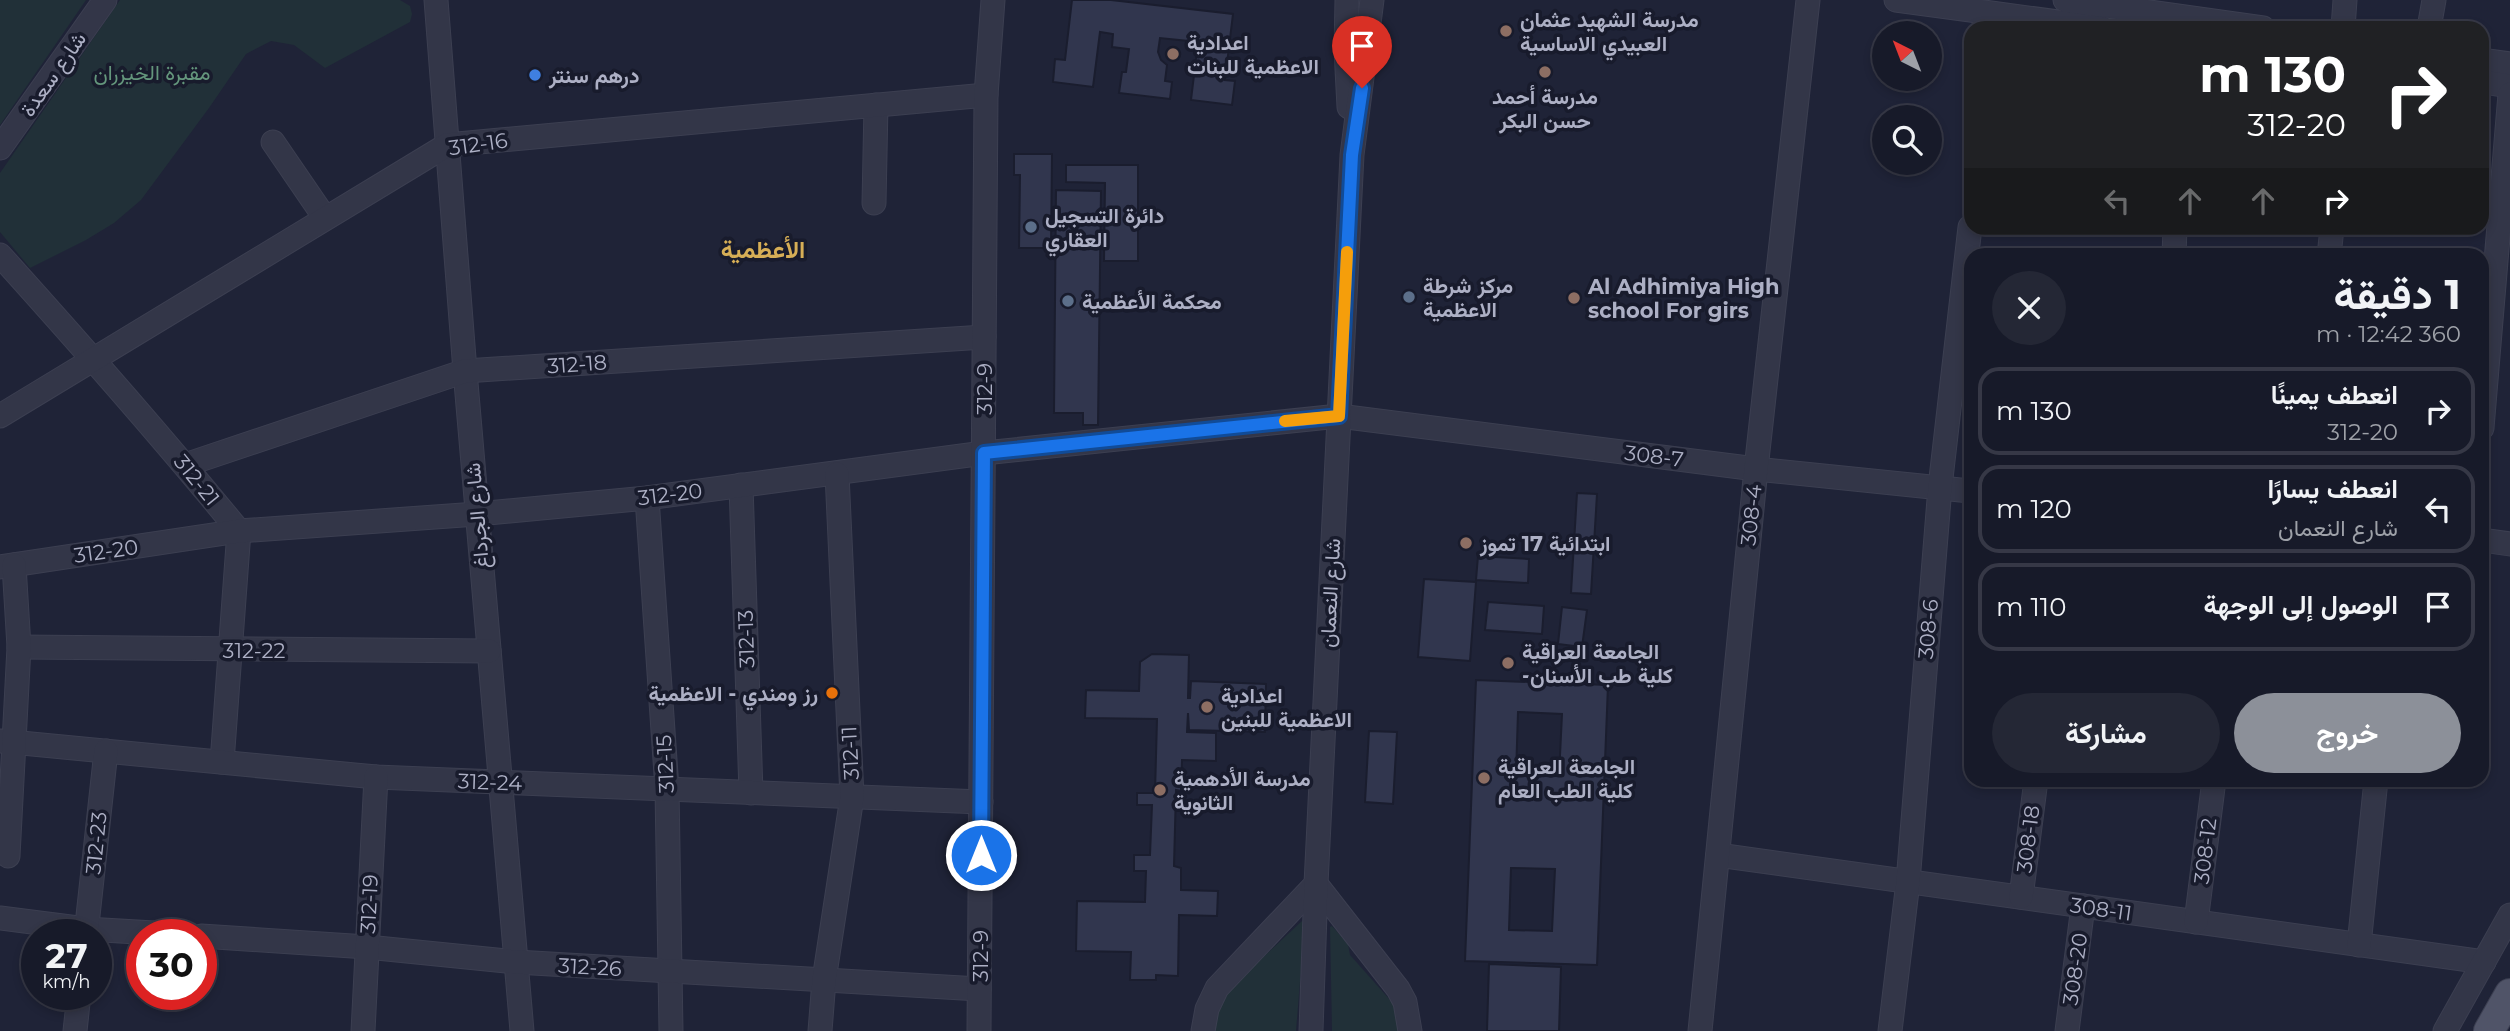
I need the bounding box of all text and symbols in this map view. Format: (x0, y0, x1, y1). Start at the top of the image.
place label: مدرسة الشهيد عثمان العبيدي الاساسية (1520, 7, 1699, 61)
pin (1332, 16, 1392, 88)
north arrow (1872, 21, 1942, 91)
map controls (1872, 21, 1942, 175)
marker: مدرسة الشهيد عثمان العبيدي الاساسية (1498, 23, 1514, 39)
street label: شارع سعدة (15, 27, 93, 122)
icon: arrive (1343, 27, 1381, 65)
place label: اعدادية الاعظمية للبنات (1187, 30, 1319, 79)
text: 130 m (2199, 45, 2346, 104)
marker: اعدادية الاعظمية للبنات (1165, 46, 1181, 62)
icon: right (2370, 49, 2461, 140)
park label: مقبرة الخيزران (94, 60, 210, 86)
place label: درهم سنتر (548, 63, 639, 90)
marker: مدرسة أحمد حسن البكر (1537, 64, 1553, 80)
marker: درهم سنتر (527, 67, 543, 83)
place label: مدرسة أحمد حسن البكر (1492, 84, 1598, 134)
button: search (1872, 105, 1942, 175)
text: 312-20 (2247, 105, 2346, 144)
street label: 312-16 (447, 127, 509, 161)
icon: left (2098, 182, 2136, 220)
icon: ahead (2171, 182, 2209, 220)
icon: ahead (2244, 182, 2282, 220)
icon: right (2317, 182, 2355, 220)
place label: دائرة التسجيل العقاري (1045, 203, 1164, 257)
marker: دائرة التسجيل العقاري (1023, 219, 1039, 235)
district label: الأعظمية (721, 235, 805, 264)
text: 1 دقيقة (2334, 268, 2461, 320)
button: close (1992, 271, 2066, 345)
place label: مركز شرطة الاعظمية (1423, 273, 1513, 322)
place label: Al Adhimiya High school For girs (1587, 274, 1780, 323)
place label: محكمة الأعظمية (1082, 289, 1222, 314)
marker: مركز شرطة الاعظمية (1401, 289, 1417, 305)
marker: Al Adhimiya High school For girs (1566, 290, 1582, 306)
marker: محكمة الأعظمية (1060, 293, 1076, 309)
text: 360 m · 12:42 (2316, 320, 2461, 348)
street label: 312-18 (546, 349, 608, 379)
street label: 312-9 (972, 363, 997, 415)
text: انعطف يمينًا (2271, 379, 2398, 411)
icon: right (2419, 392, 2457, 430)
text: 130 m (1996, 395, 2072, 427)
text: 312-20 (2327, 418, 2398, 446)
street label: 308-7 (1623, 440, 1685, 472)
street label: 312-21 (169, 449, 225, 511)
street label: شارع الجرداغ (460, 462, 496, 570)
text: انعطف يسارًا (2268, 473, 2398, 505)
street label: 312-20 (636, 478, 704, 510)
street label: 308-4 (1735, 483, 1767, 547)
icon: left (2419, 490, 2457, 528)
text: 120 m (1996, 493, 2072, 525)
text: شارع النعمان (2278, 514, 2398, 542)
place label: ابتدائية 17 تموز (1479, 531, 1611, 557)
street label: 312-20 (72, 534, 140, 568)
marker: ابتدائية 17 تموز (1458, 535, 1474, 551)
street label: شارع النعمان (1315, 538, 1347, 648)
icon: arrive (2419, 588, 2457, 626)
text: الوصول إلى الوجهة (2204, 589, 2398, 621)
text: 110 m (1996, 591, 2066, 623)
street label: 308-6 (1913, 598, 1943, 660)
street label: 312-13 (732, 609, 760, 669)
street label: 312-22 (223, 638, 285, 663)
place label: الجامعة العراقية -كلية طب الأسنان (1522, 639, 1673, 688)
marker: الجامعة العراقية -كلية طب الأسنان (1500, 655, 1516, 671)
place label: رز ومندي - الاعظمية (648, 681, 818, 711)
place label: اعدادية الاعظمية للبنين (1221, 683, 1352, 732)
marker: رز ومندي - الاعظمية (824, 685, 840, 701)
button: مشاركة (1992, 693, 2220, 773)
button: خروج (2234, 693, 2461, 773)
marker: اعدادية الاعظمية للبنين (1199, 699, 1215, 715)
street label: 312-11 (836, 725, 864, 781)
street label: 312-15 (651, 734, 679, 794)
place label: الجامعة العراقية كلية الطب العام (1498, 754, 1635, 805)
place label: مدرسة الأدهمية الثانوية (1174, 766, 1311, 816)
street label: 312-24 (457, 768, 523, 796)
marker: الجامعة العراقية كلية الطب العام (1476, 770, 1492, 786)
marker: مدرسة الأدهمية الثانوية (1152, 782, 1168, 798)
street label: 308-18 (2011, 804, 2045, 874)
street label: 312-23 (80, 810, 112, 876)
street label: 308-12 (2189, 816, 2221, 885)
position arrow (944, 818, 1018, 892)
street label: 312-19 (355, 874, 383, 934)
street label: 308-11 (2069, 892, 2133, 926)
speed limit sign: 30 (126, 919, 217, 1010)
street label: 312-9 (968, 930, 993, 982)
street label: 308-20 (2058, 931, 2092, 1007)
text: 27 (45, 934, 88, 977)
street label: 312-26 (558, 953, 623, 981)
text: km/h (42, 971, 91, 993)

